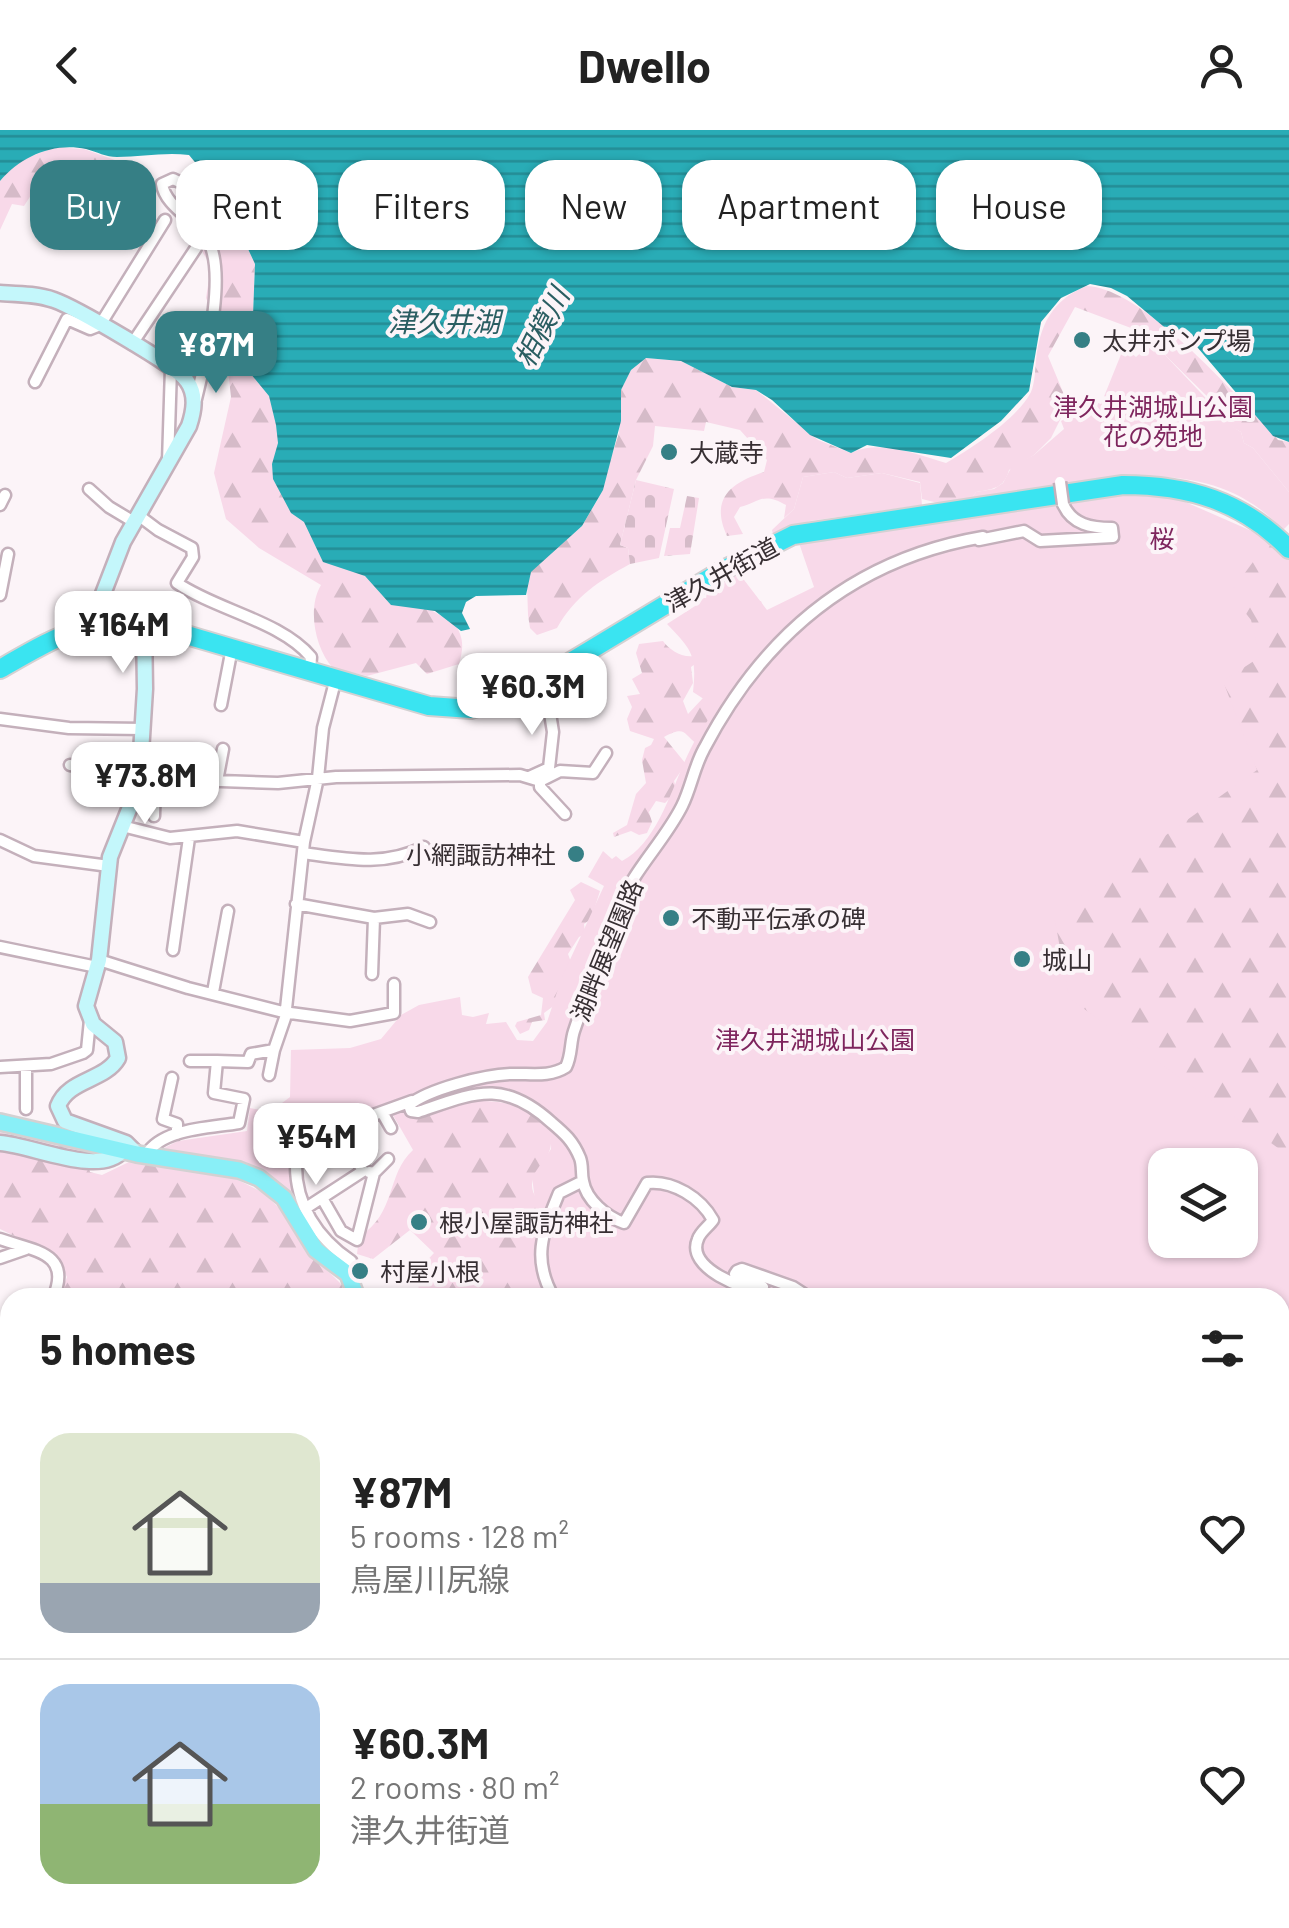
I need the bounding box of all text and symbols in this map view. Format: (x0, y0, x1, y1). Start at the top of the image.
icon: back (40, 38, 95, 93)
text: Dwello (578, 38, 711, 92)
icon: person (1194, 38, 1249, 93)
chip: Buy (30, 160, 156, 250)
chip: Rent (176, 160, 318, 250)
chip: Filters (338, 160, 505, 250)
chip: New (525, 160, 662, 250)
chip: Apartment (682, 160, 916, 250)
chip: House (936, 160, 1102, 250)
water label: 相模川 (507, 279, 577, 372)
water label: 津久井湖 (388, 304, 504, 338)
pin: ¥87M (157, 311, 275, 396)
text: ¥87M (177, 324, 255, 362)
place label: 太井ポンプ場 (1102, 325, 1251, 355)
marker: 太井ポンプ場 (1071, 329, 1093, 351)
park label: 津久井湖城山公園 花の苑地 (1053, 391, 1253, 450)
place label: 大蔵寺 (689, 437, 764, 467)
marker: 大蔵寺 (658, 441, 680, 463)
park label: 桜 (1149, 523, 1175, 553)
street label: 津久井街道 (659, 531, 783, 617)
pin: ¥164M (53, 591, 193, 676)
text: ¥164M (77, 604, 169, 642)
pin: ¥60.3M (451, 653, 613, 738)
text: ¥60.3M (479, 666, 585, 704)
pin: ¥73.8M (64, 742, 226, 827)
text: ¥73.8M (93, 755, 197, 793)
place label: 小網諏訪神社 (406, 839, 556, 869)
marker: 小網諏訪神社 (565, 843, 587, 865)
street label: 湖畔展望園路 (564, 875, 648, 1025)
place label: 不動平伝承の碑 (691, 903, 866, 933)
marker: 不動平伝承の碑 (660, 907, 682, 929)
place label: 城山 (1042, 944, 1092, 974)
marker: 城山 (1011, 948, 1033, 970)
park label: 津久井湖城山公園 (715, 1024, 915, 1054)
pin: ¥54M (257, 1103, 375, 1188)
text: ¥54M (275, 1116, 357, 1154)
map controls (1148, 1148, 1258, 1258)
button: layers (1148, 1148, 1258, 1258)
place label: 根小屋諏訪神社 (439, 1207, 614, 1237)
marker: 根小屋諏訪神社 (408, 1211, 430, 1233)
place label: 村屋小根 (380, 1256, 480, 1286)
marker: 村屋小根 (349, 1260, 371, 1282)
icon: filters (1195, 1321, 1250, 1376)
text: 5 homes (40, 1323, 196, 1373)
text: ¥87M (350, 1466, 452, 1516)
icon: home (120, 1473, 240, 1593)
icon: heart (1195, 1506, 1250, 1561)
text: 5 rooms · 128 m² (350, 1516, 569, 1554)
text: 鳥屋川尻線 (350, 1559, 510, 1597)
text: ¥60.3M (350, 1717, 489, 1767)
icon: home (120, 1724, 240, 1844)
icon: heart (1195, 1757, 1250, 1812)
text: 2 rooms · 80 m² (350, 1767, 559, 1805)
text: 津久井街道 (350, 1810, 510, 1848)

